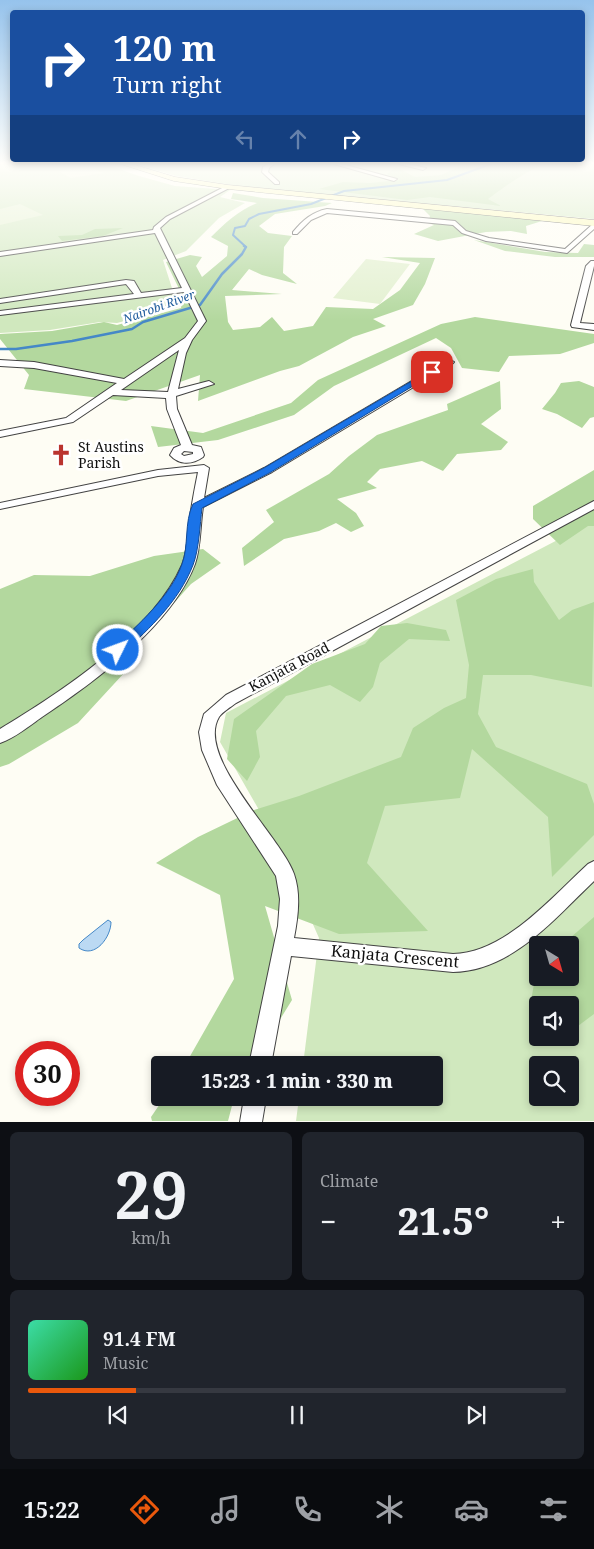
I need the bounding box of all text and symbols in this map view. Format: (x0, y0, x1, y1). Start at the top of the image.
text: 120 m (113, 24, 216, 71)
icon: right (30, 30, 95, 95)
text: Turn right (113, 69, 222, 99)
icon: left (231, 125, 259, 153)
icon: ahead (284, 125, 312, 153)
icon: right (337, 125, 365, 153)
water label: Nairobi River (120, 286, 197, 328)
pin (411, 351, 453, 393)
icon: arrive (418, 358, 446, 386)
place label: St Austins Parish (78, 437, 144, 472)
church icon: St Austins Parish (48, 442, 74, 468)
position arrow (91, 623, 143, 675)
street label: Kanjata Road (245, 637, 333, 696)
north arrow (529, 936, 579, 986)
map controls (529, 936, 579, 1106)
street label: Kanjata Crescent (330, 939, 460, 973)
button: sound (529, 996, 579, 1046)
speed limit sign: 30 (15, 1041, 80, 1106)
button: search (529, 1056, 579, 1106)
text: 15:23 · 1 min · 330 m (201, 1068, 393, 1094)
text: 29 (114, 1150, 188, 1238)
text: Climate (320, 1170, 378, 1192)
text: 21.5° (397, 1194, 489, 1246)
text: − (320, 1202, 336, 1240)
text: + (550, 1202, 566, 1240)
text: km/h (131, 1227, 171, 1249)
text: 91.4 FM (103, 1326, 176, 1352)
text: Music (103, 1352, 148, 1374)
icon: previous (104, 1401, 132, 1429)
icon: pause (283, 1401, 311, 1429)
icon: next (462, 1401, 490, 1429)
icon: directions (127, 1492, 162, 1527)
icon: music (208, 1492, 243, 1527)
icon: phone (290, 1492, 325, 1527)
icon: climate (372, 1492, 407, 1527)
icon: car (454, 1492, 489, 1527)
icon: filters (536, 1492, 571, 1527)
text: 15:22 (23, 1494, 80, 1524)

